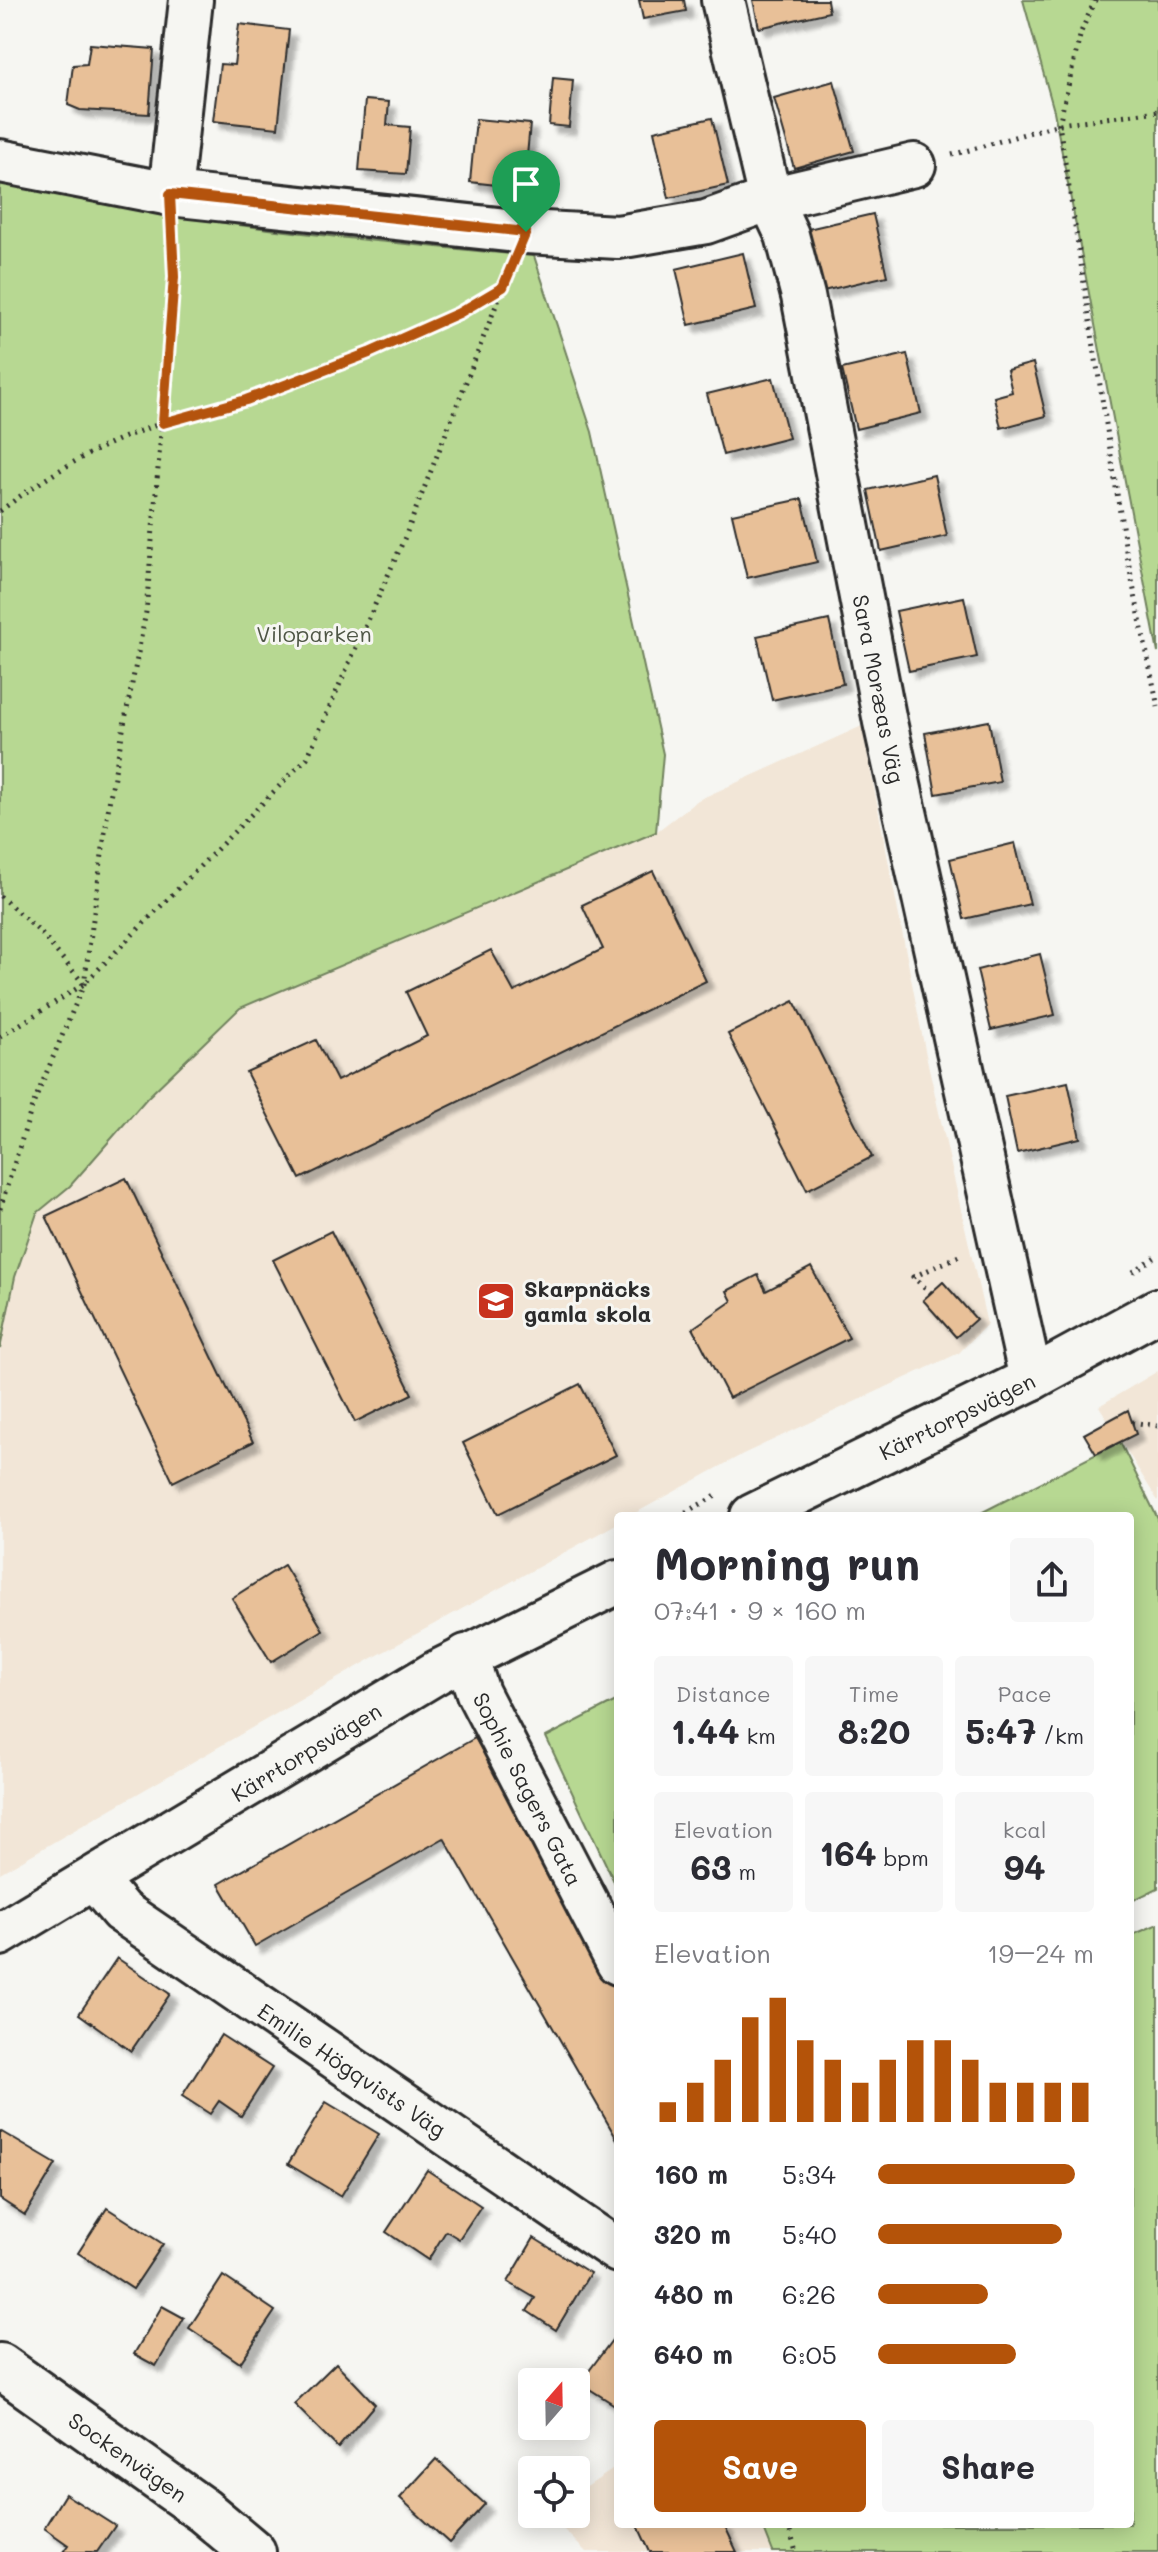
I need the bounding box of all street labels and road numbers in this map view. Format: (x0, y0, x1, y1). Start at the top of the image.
street label: Sara Moræas Väg (846, 592, 912, 786)
street label: Kärrtorpsvägen (874, 1366, 1040, 1466)
street label: Sophie Sagers Gata (467, 1687, 589, 1891)
street label: Kärrtorpsvägen (226, 1696, 386, 1808)
street label: Emilie Högqvists Väg (252, 1996, 452, 2144)
street label: Sockenvägen (63, 2405, 193, 2509)

